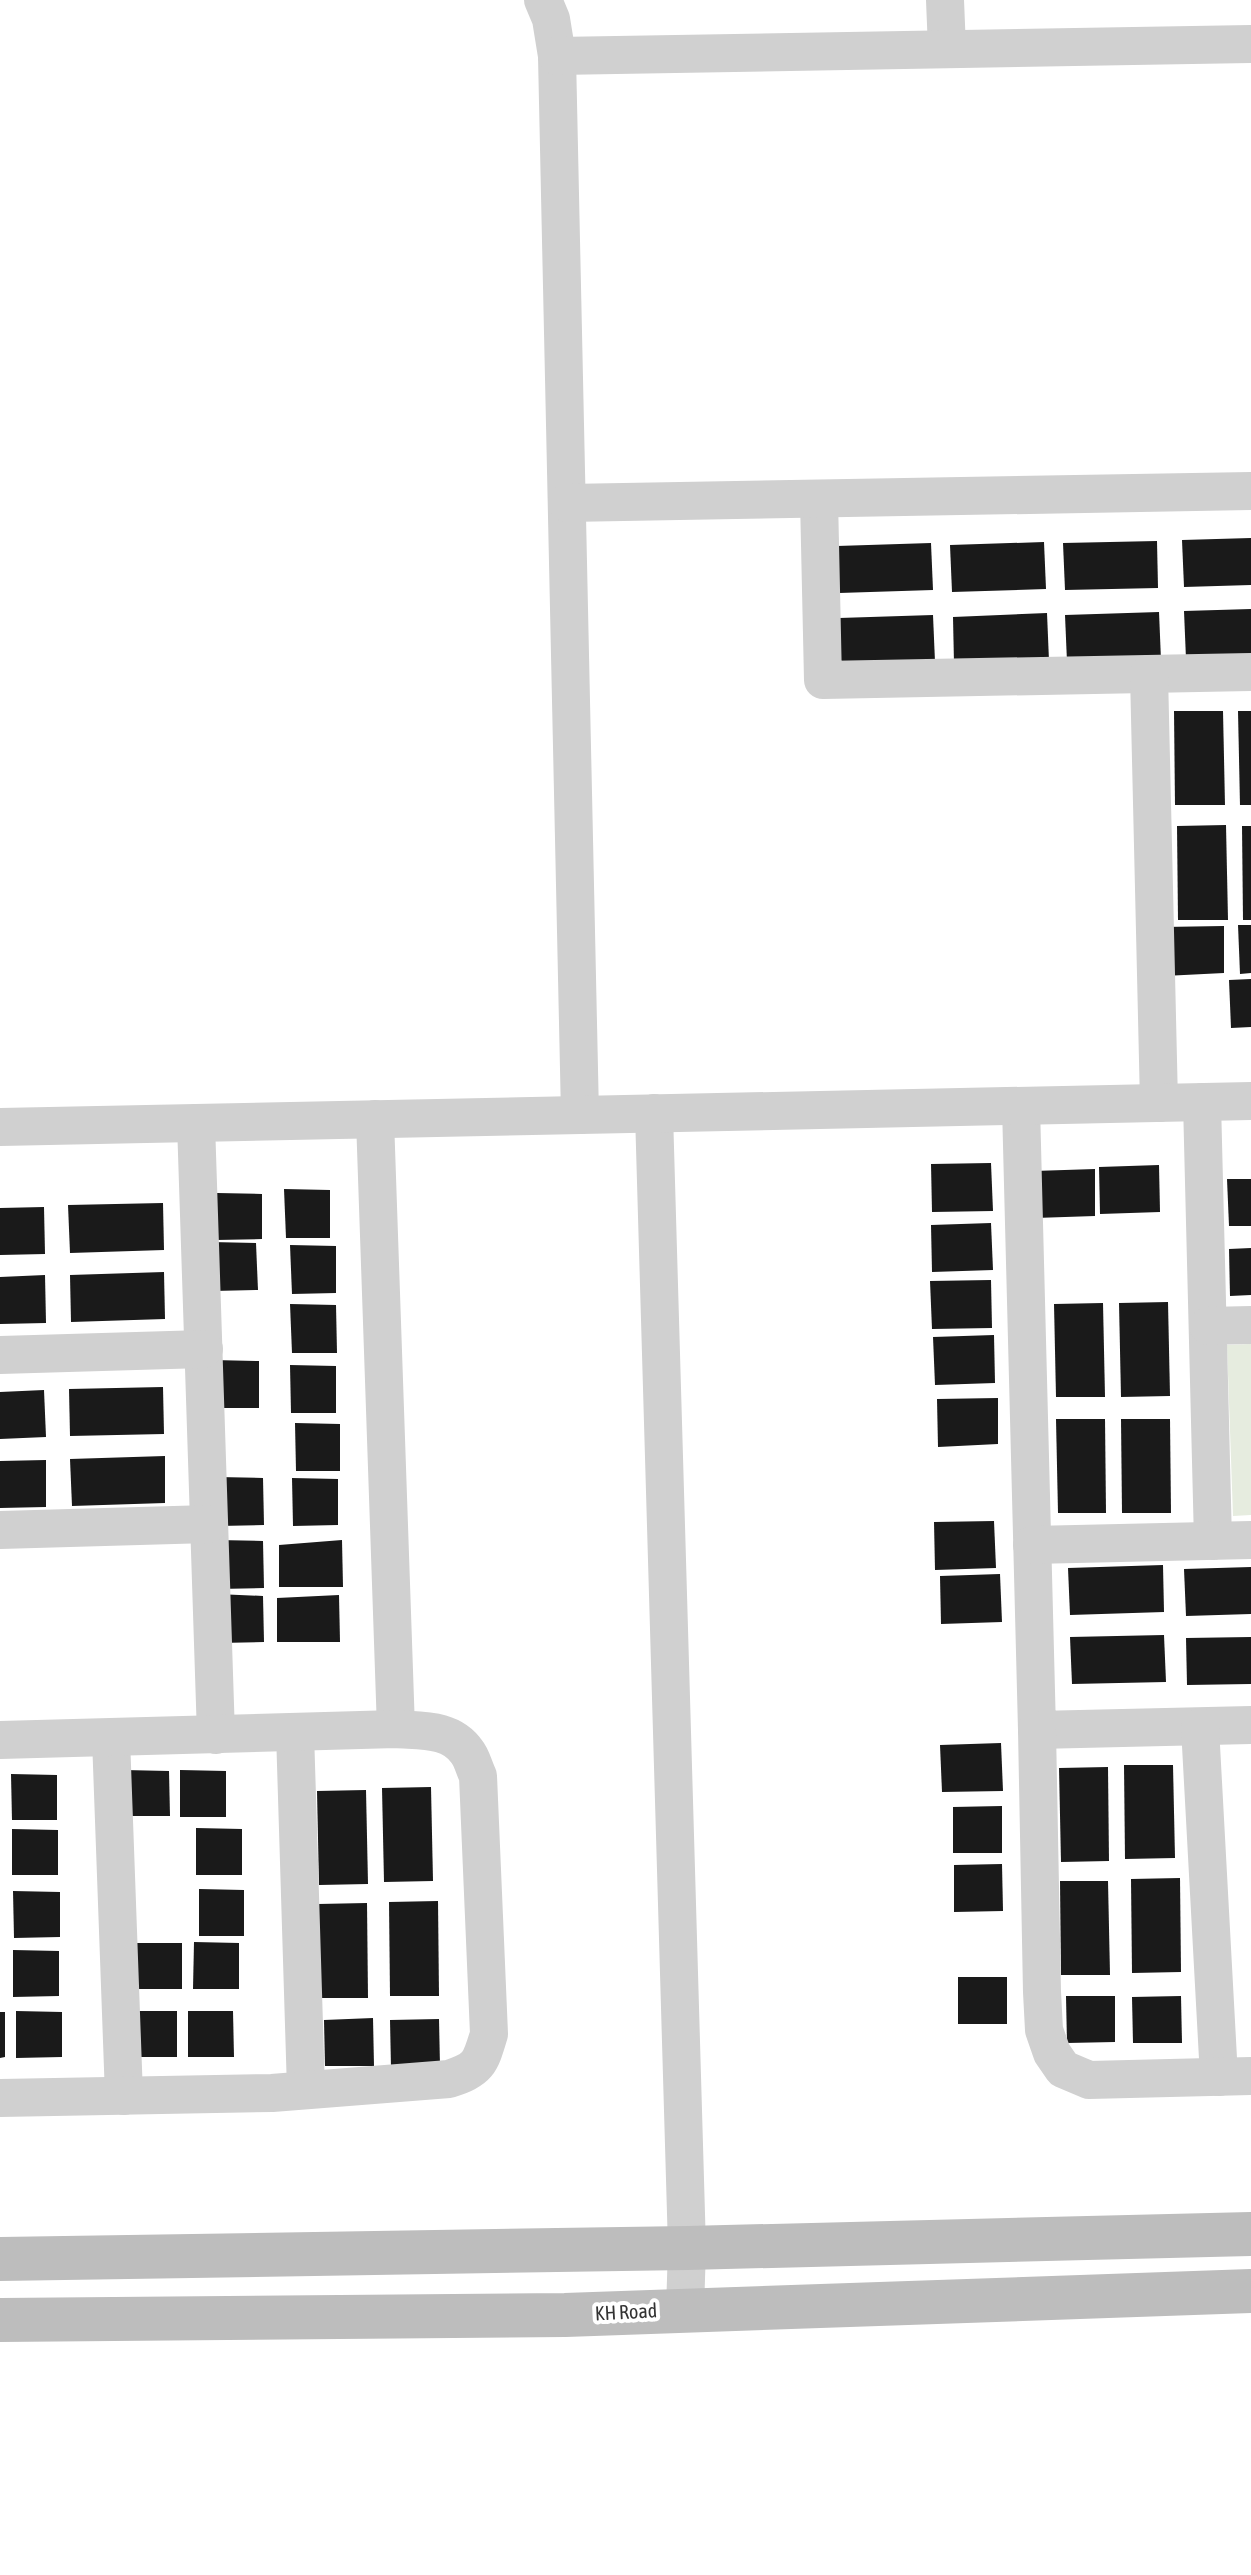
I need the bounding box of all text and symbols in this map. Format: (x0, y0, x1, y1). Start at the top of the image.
street label: KH Road (594, 2298, 658, 2325)

